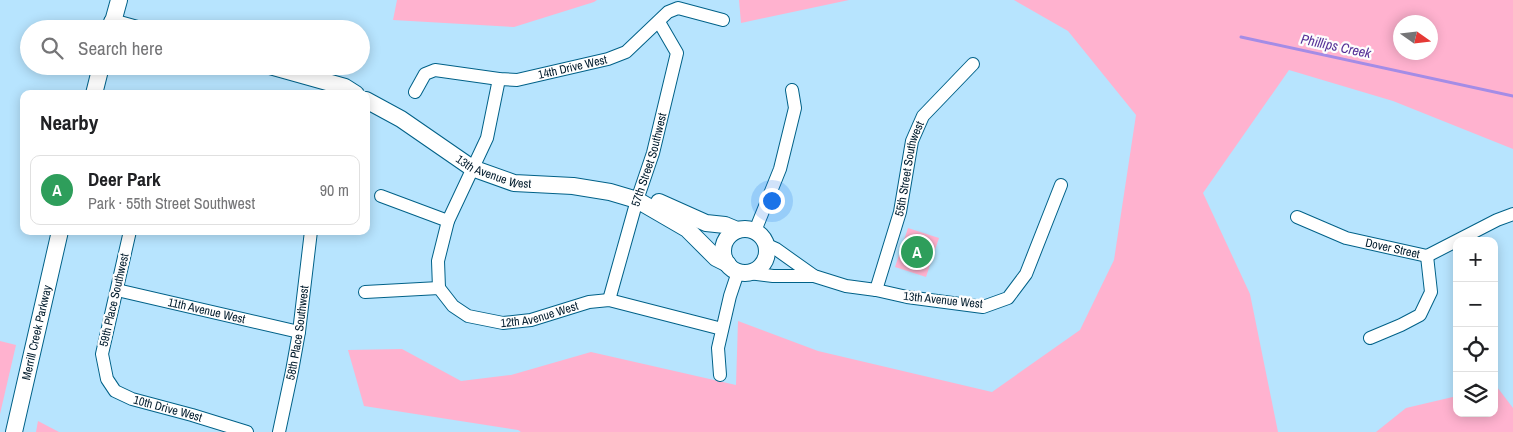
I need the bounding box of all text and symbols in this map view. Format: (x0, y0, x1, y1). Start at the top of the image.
north arrow (1393, 15, 1438, 60)
search box (20, 20, 370, 75)
water label: Phillips Creek (1299, 30, 1374, 62)
icon: search (38, 34, 66, 62)
text: Search here (78, 35, 163, 61)
street label: 14th Drive West (536, 51, 609, 83)
text: Nearby (40, 108, 98, 137)
street label: 57th Street Southwest (628, 111, 670, 208)
street label: 55th Street Southwest (891, 118, 928, 218)
street label: 13th Avenue West (453, 151, 532, 192)
text: Deer Park (88, 166, 161, 192)
text: A (52, 179, 62, 201)
text: 90 m (320, 179, 349, 201)
your location (759, 188, 785, 214)
text: Park · 55th Street Southwest (88, 192, 255, 214)
pin: A (901, 233, 933, 271)
street label: Dover Street (1364, 235, 1422, 262)
map controls (1453, 237, 1498, 417)
button: + (1453, 237, 1498, 282)
street label: 59th Place Southwest (95, 252, 133, 348)
button: − (1453, 282, 1498, 327)
street label: Merrill Creek Parkway (18, 283, 55, 382)
street label: 58th Place Southwest (282, 284, 312, 382)
street label: 13th Avenue West (903, 288, 984, 312)
street label: 11th Avenue West (166, 294, 247, 327)
street label: 12th Avenue West (500, 298, 580, 331)
button: locate (1453, 327, 1498, 372)
button: layers (1453, 372, 1498, 417)
street label: 10th Drive West (132, 392, 204, 426)

